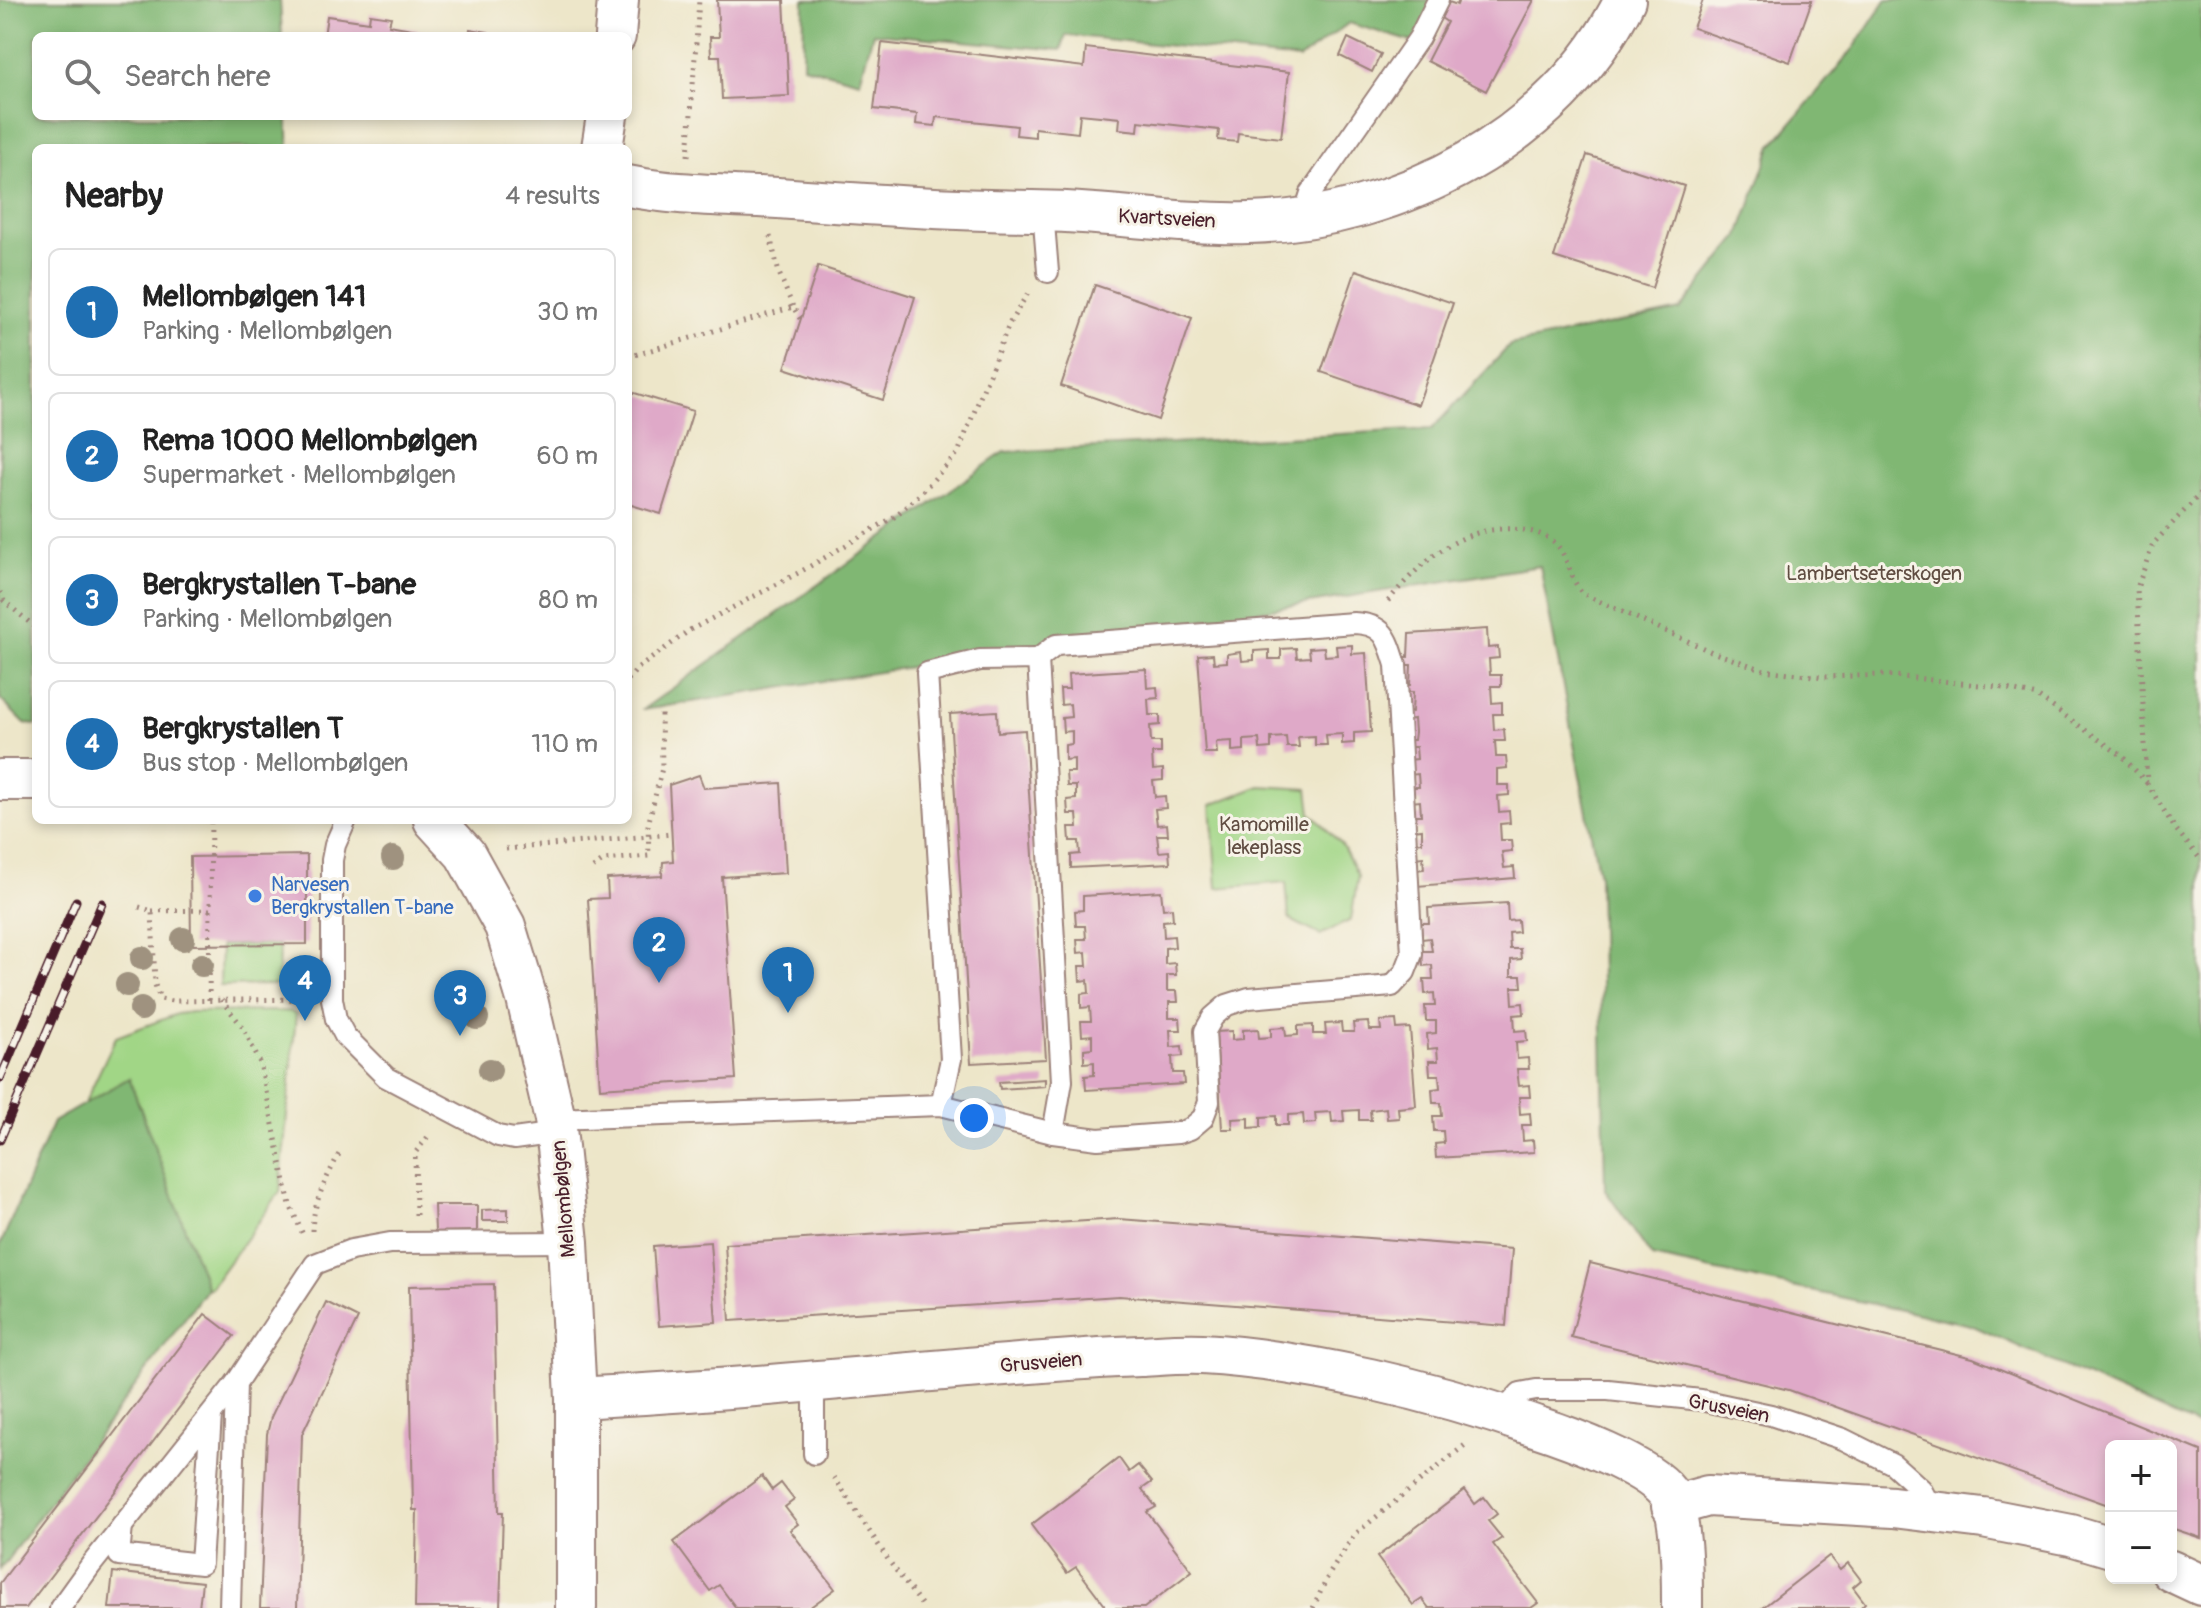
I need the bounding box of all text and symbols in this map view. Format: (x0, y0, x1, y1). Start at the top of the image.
search box (32, 32, 632, 120)
icon: search (60, 54, 104, 98)
text: Search here (124, 58, 271, 95)
text: Nearby (64, 175, 163, 218)
text: 4 results (505, 180, 600, 212)
street label: Kvartsveien (1118, 203, 1216, 234)
text: Mellombølgen 141 (142, 278, 366, 315)
text: 1 (87, 296, 97, 328)
text: 30 m (537, 296, 598, 328)
text: Parking · Mellombølgen (142, 315, 393, 347)
text: Rema 1000 Mellombølgen (142, 422, 477, 459)
text: 2 (85, 440, 99, 472)
text: 60 m (536, 440, 598, 472)
text: Supermarket · Mellombølgen (142, 459, 456, 491)
park label: Lambertseterskogen (1786, 561, 1962, 586)
text: Bergkrystallen T-bane (142, 566, 416, 603)
text: 3 (85, 584, 99, 616)
text: 80 m (538, 584, 598, 616)
text: Parking · Mellombølgen (142, 603, 393, 635)
text: Bergkrystallen T (142, 710, 344, 747)
text: 4 (84, 728, 100, 760)
text: 110 m (531, 728, 598, 760)
text: Bus stop · Mellombølgen (142, 747, 409, 779)
park label: Kamomille lekeplass (1219, 812, 1309, 860)
place label: Narvesen Bergkrystallen T-bane (271, 872, 454, 920)
marker: Narvesen Bergkrystallen T-bane (246, 887, 264, 905)
pin: 2 (633, 917, 685, 983)
pin: 1 (762, 947, 814, 1013)
pin: 4 (279, 955, 331, 1021)
pin: 3 (434, 970, 486, 1036)
your location (954, 1098, 994, 1138)
street label: Mellombølgen (546, 1139, 581, 1259)
street label: Grusveien (999, 1346, 1083, 1379)
street label: Grusveien (1686, 1388, 1772, 1429)
map controls (2105, 1440, 2177, 1584)
button: + (2105, 1440, 2177, 1512)
button: − (2105, 1512, 2177, 1584)

